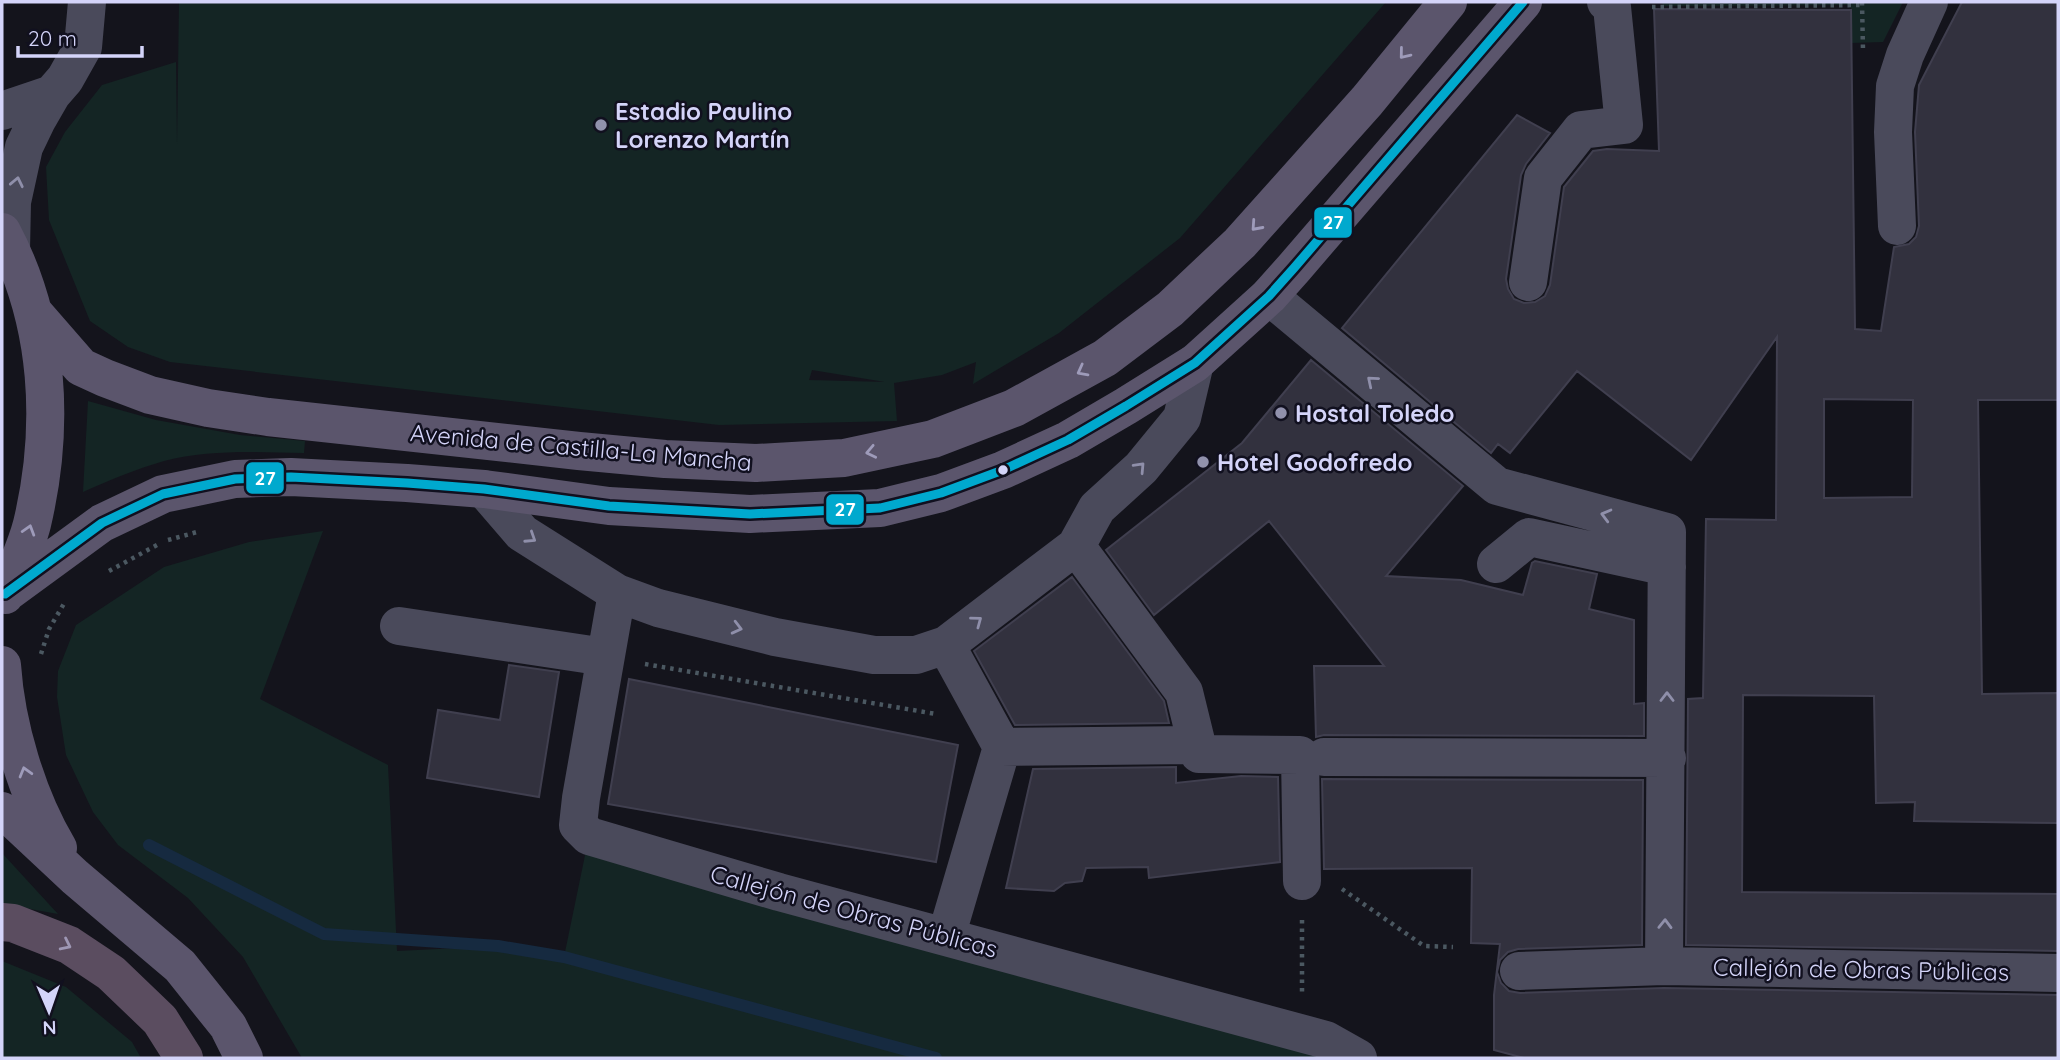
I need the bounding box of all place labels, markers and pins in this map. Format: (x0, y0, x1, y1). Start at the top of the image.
place label: Estadio Paulino Lorenzo Martín (615, 96, 792, 154)
marker: Estadio Paulino Lorenzo Martín (593, 117, 609, 133)
place label: Hostal Toledo (1295, 398, 1454, 428)
marker: Hostal Toledo (1273, 405, 1289, 421)
place label: Hotel Godofredo (1217, 447, 1413, 477)
marker: Hotel Godofredo (1195, 454, 1211, 470)
unlabelled marker (996, 463, 1010, 477)

